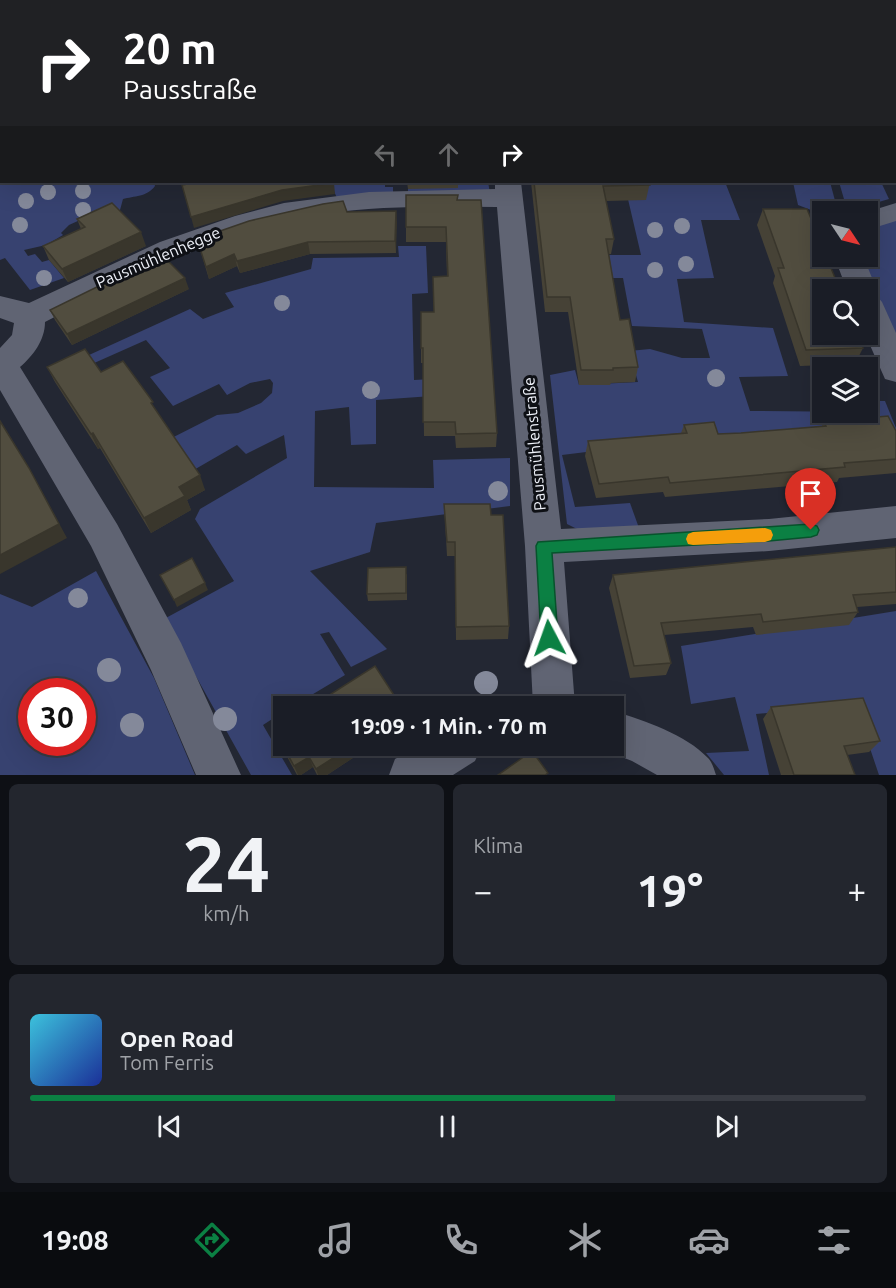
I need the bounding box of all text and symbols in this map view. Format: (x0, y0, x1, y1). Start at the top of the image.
icon: right (24, 24, 102, 102)
text: 20 m (123, 25, 217, 72)
text: Pausstraße (123, 74, 258, 104)
icon: left (369, 138, 402, 171)
icon: ahead (432, 138, 465, 171)
icon: right (495, 138, 528, 171)
north arrow (812, 201, 878, 267)
map controls (812, 201, 878, 423)
street label: Pausmühlenhegge (93, 223, 223, 291)
button: search (812, 279, 878, 345)
button: layers (812, 357, 878, 423)
street label: Pausmühlenstraße (519, 376, 549, 512)
pin (785, 468, 836, 530)
icon: arrive (794, 477, 827, 510)
position arrow (517, 606, 581, 670)
speed limit sign: 30 (18, 678, 96, 756)
text: 19:09 · 1 Min. · 70 m (350, 713, 547, 738)
text: 24 (182, 819, 270, 907)
text: Klima (474, 834, 523, 857)
text: 19° (636, 865, 703, 916)
text: − (474, 872, 492, 909)
text: + (847, 872, 866, 909)
text: km/h (203, 902, 249, 925)
text: Open Road (120, 1026, 234, 1051)
text: Tom Ferris (120, 1051, 214, 1074)
icon: previous (153, 1110, 186, 1143)
icon: pause (431, 1110, 464, 1143)
icon: next (710, 1110, 743, 1143)
icon: directions (191, 1219, 233, 1261)
icon: music (315, 1219, 357, 1261)
icon: phone (440, 1219, 482, 1261)
icon: climate (564, 1219, 606, 1261)
icon: car (688, 1219, 730, 1261)
icon: filters (813, 1219, 855, 1261)
text: 19:08 (41, 1225, 109, 1255)

